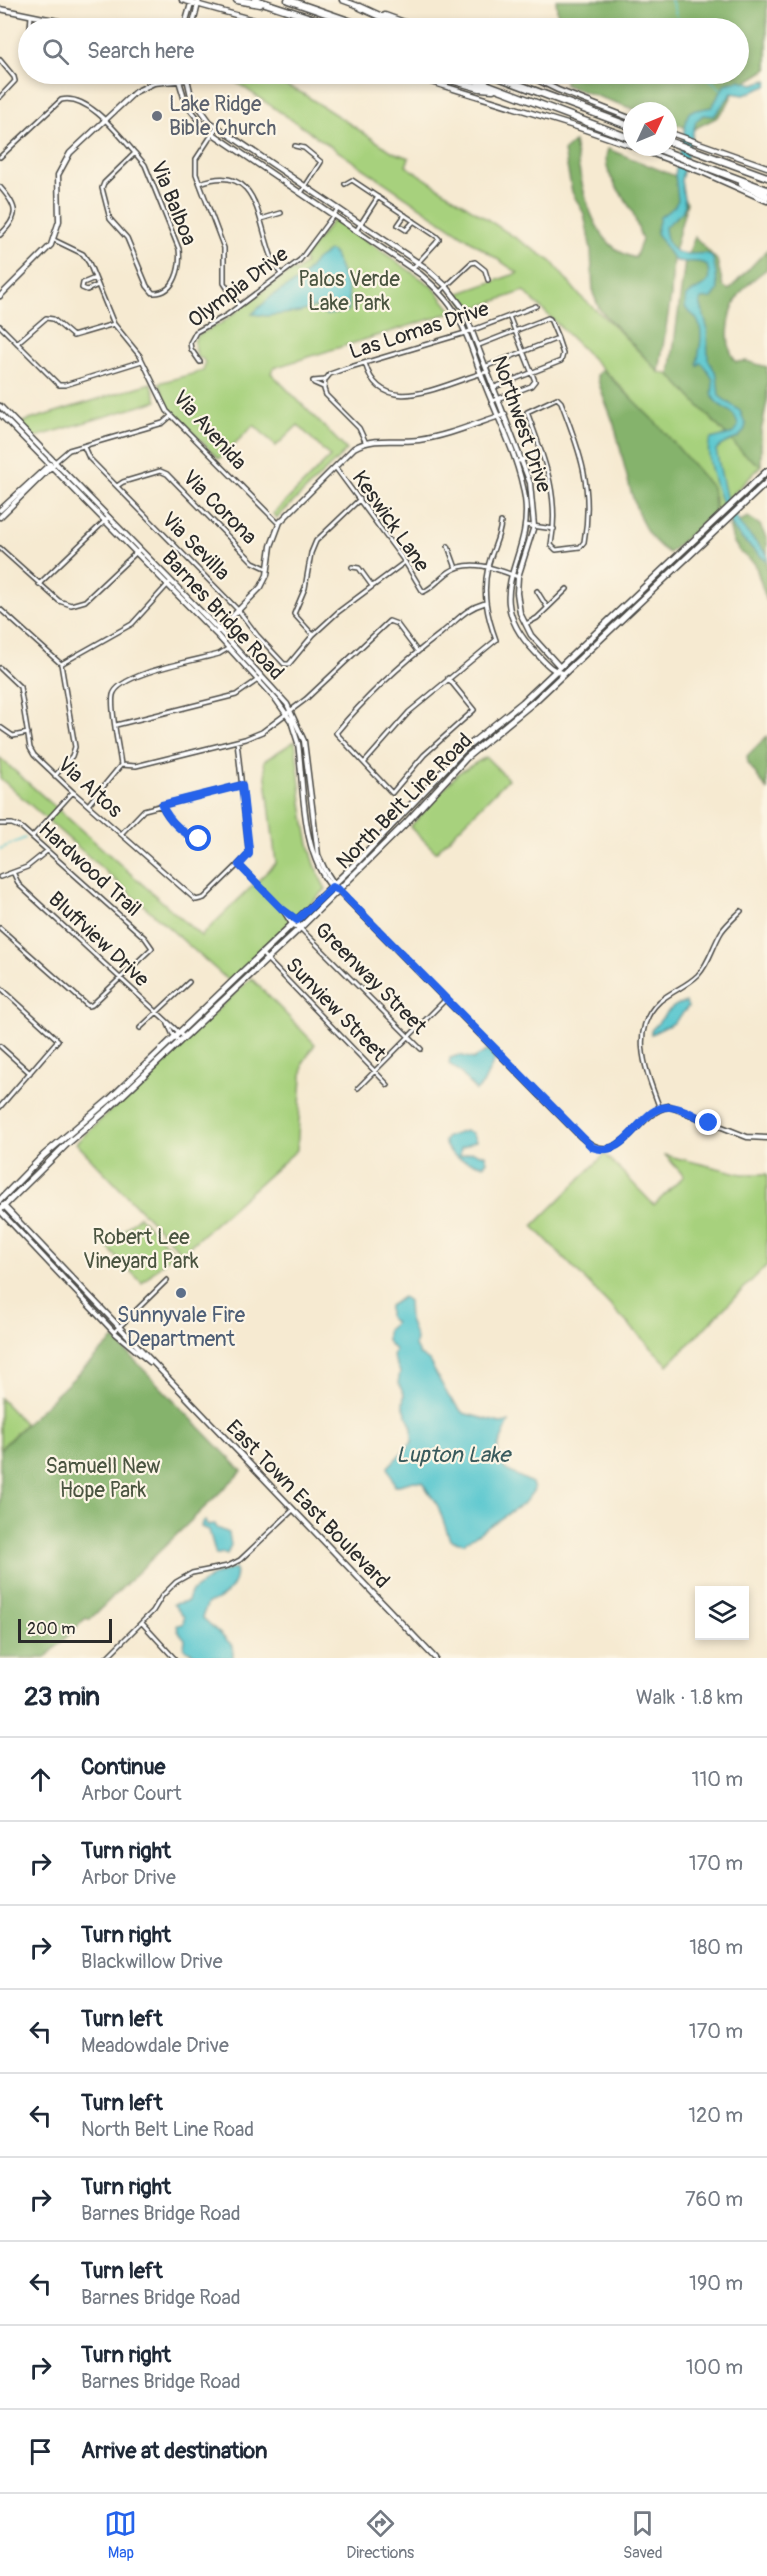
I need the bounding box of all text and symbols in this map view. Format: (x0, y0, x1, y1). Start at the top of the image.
search box (18, 18, 749, 84)
icon: search (39, 35, 72, 68)
text: Search here (87, 37, 194, 65)
place label: Lake Ridge Bible Church (169, 91, 276, 142)
north arrow (623, 102, 677, 156)
marker: Lake Ridge Bible Church (150, 109, 164, 123)
street label: Via Balboa (144, 157, 203, 249)
street label: Olympia Drive (183, 240, 294, 334)
park label: Palos Verde Lake Park (298, 266, 400, 317)
street label: Las Lomas Drive (346, 295, 493, 366)
street label: Northwest Drive (485, 352, 558, 497)
street label: Via Avenida (167, 385, 252, 476)
street label: Via Corona (177, 464, 263, 550)
street label: Keswick Lane (346, 465, 436, 578)
street label: Via Sevilla (156, 506, 236, 586)
street label: Barnes Bridge Road (156, 545, 290, 686)
street label: North Belt Line Road (331, 728, 478, 875)
street label: Via Altos (51, 751, 128, 824)
street label: Hardwood Trail (33, 816, 147, 923)
route start (185, 825, 211, 851)
street label: Bluffview Drive (43, 886, 155, 993)
street label: Greenway Street (309, 917, 433, 1040)
street label: Sunview Street (279, 952, 392, 1067)
route end (695, 1109, 721, 1135)
park label: Robert Lee Vineyard Park (83, 1224, 199, 1275)
marker: Sunnyvale Fire Department (174, 1286, 188, 1300)
place label: Sunnyvale Fire Department (117, 1302, 246, 1353)
street label: East Town East Boulevard (220, 1414, 395, 1594)
water label: Lupton Lake (396, 1441, 512, 1469)
park label: Samuell New Hope Park (46, 1453, 160, 1504)
map controls (695, 1586, 749, 1640)
button: layers (695, 1586, 749, 1640)
scale bar (18, 1616, 112, 1644)
text: 200 m (27, 1619, 75, 1639)
text: 23 min (24, 1681, 100, 1713)
text: Walk · 1.8 km (636, 1685, 743, 1710)
text: Continue (81, 1753, 165, 1781)
icon: ahead (24, 1763, 57, 1796)
text: 110 m (692, 1767, 743, 1792)
text: Arbor Court (81, 1781, 182, 1806)
text: Turn right (81, 1837, 171, 1865)
icon: right (24, 1847, 57, 1880)
text: 170 m (689, 1851, 743, 1876)
text: Arbor Drive (81, 1865, 176, 1890)
text: Turn right (81, 1921, 171, 1949)
icon: right (24, 1931, 57, 1964)
text: 180 m (689, 1935, 743, 1960)
text: Blackwillow Drive (81, 1949, 223, 1974)
text: Turn left (81, 2005, 163, 2033)
icon: left (24, 2015, 57, 2048)
text: 170 m (689, 2019, 743, 2044)
text: Meadowdale Drive (81, 2033, 229, 2058)
text: Turn left (81, 2089, 163, 2117)
icon: left (24, 2099, 57, 2132)
text: 120 m (688, 2103, 743, 2128)
text: North Belt Line Road (81, 2117, 254, 2142)
text: Turn right (81, 2173, 171, 2201)
icon: right (24, 2183, 57, 2216)
text: 760 m (685, 2187, 743, 2212)
text: Barnes Bridge Road (81, 2201, 241, 2226)
text: Turn left (81, 2257, 163, 2285)
icon: left (24, 2267, 57, 2300)
text: 190 m (689, 2271, 743, 2296)
text: Barnes Bridge Road (81, 2285, 241, 2310)
text: Turn right (81, 2341, 171, 2369)
icon: right (24, 2351, 57, 2384)
text: 100 m (686, 2355, 743, 2380)
text: Barnes Bridge Road (81, 2369, 241, 2394)
icon: arrive (24, 2435, 57, 2468)
text: Arrive at destination (81, 2437, 267, 2465)
tab: Map (104, 2507, 137, 2563)
tab: Directions (346, 2507, 414, 2563)
tab: Saved (623, 2507, 663, 2563)

